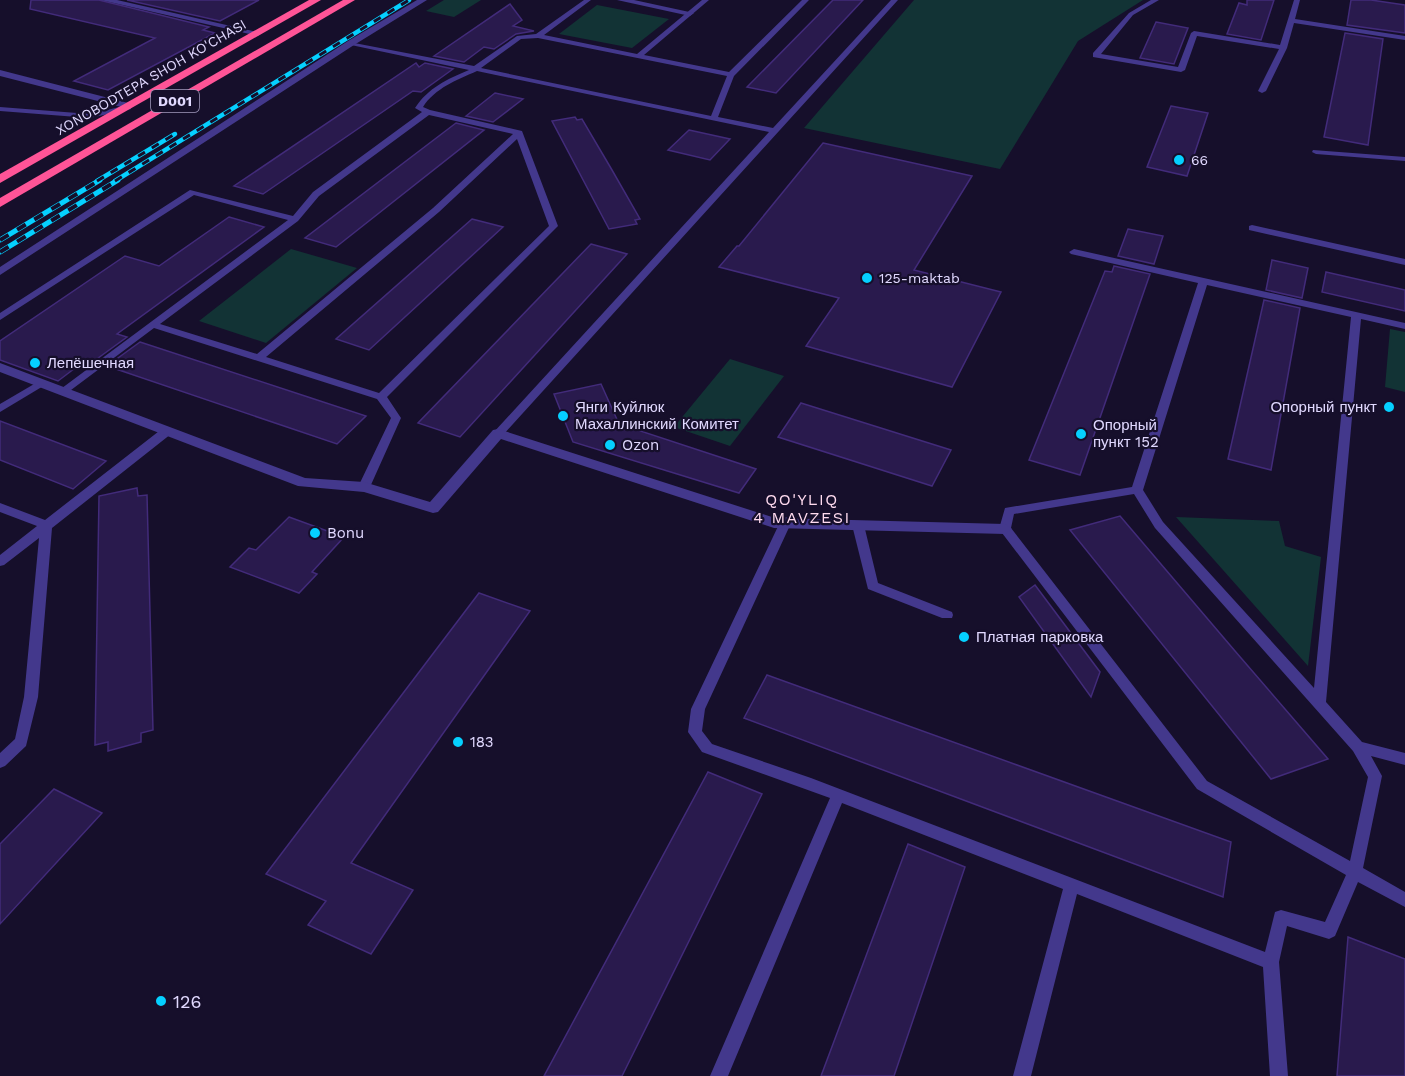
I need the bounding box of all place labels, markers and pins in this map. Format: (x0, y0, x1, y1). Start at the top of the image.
place label: 66 (1191, 152, 1208, 168)
marker: 66 (1172, 153, 1186, 167)
place label: 125-maktab (879, 270, 960, 286)
marker: 125-maktab (860, 271, 874, 285)
place label: Лепёшечная (47, 354, 134, 372)
marker: Лепёшечная (28, 356, 42, 370)
place label: Янги Куйлюк Махаллинский Комитет (575, 398, 739, 433)
place label: Опорный пункт (1270, 398, 1377, 416)
marker: Опорный пункт (1382, 400, 1396, 414)
marker: Янги Куйлюк Махаллинский Комитет (556, 409, 570, 423)
place label: Опорный пункт 152 (1093, 416, 1159, 451)
marker: Опорный пункт 152 (1074, 427, 1088, 441)
place label: Ozon (622, 436, 659, 454)
marker: Ozon (603, 438, 617, 452)
place label: Bonu (327, 524, 364, 542)
marker: Bonu (308, 526, 322, 540)
place label: Платная парковка (976, 628, 1104, 646)
marker: Платная парковка (957, 630, 971, 644)
place label: 183 (470, 733, 494, 751)
marker: 183 (451, 735, 465, 749)
place label: 126 (173, 991, 201, 1012)
marker: 126 (154, 994, 168, 1008)

